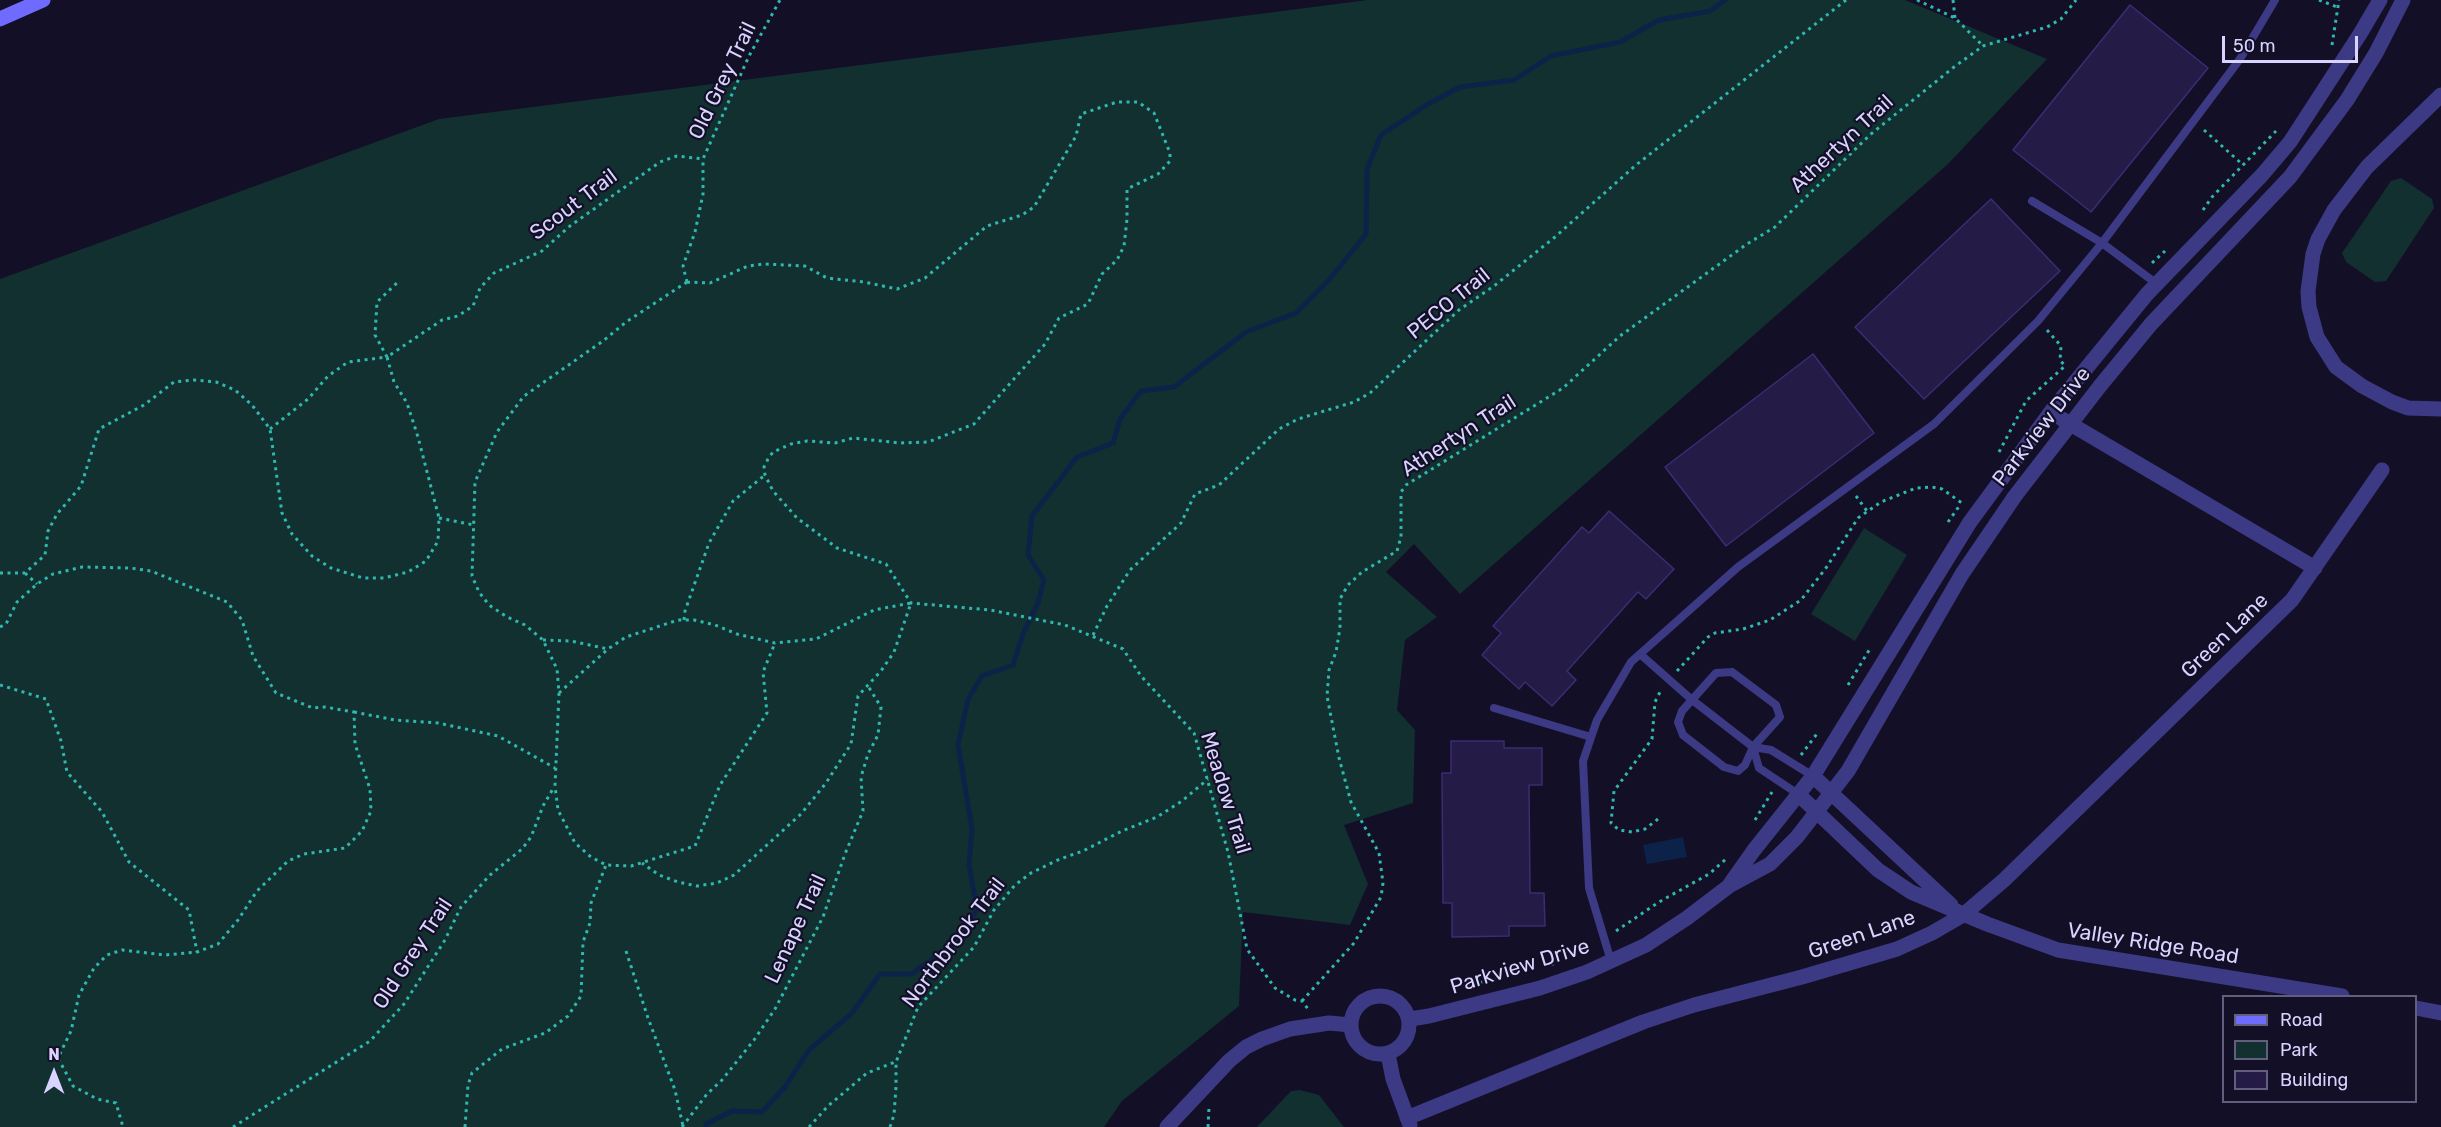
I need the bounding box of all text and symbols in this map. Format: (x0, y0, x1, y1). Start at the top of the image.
street label: Old Grey Trail (684, 18, 762, 144)
scale bar (2225, 24, 2362, 62)
text: 50 m (2233, 35, 2276, 57)
street label: Athertyn Trail (1785, 90, 1899, 198)
street label: Scout Trail (525, 164, 623, 246)
street label: PECO Trail (1402, 263, 1496, 345)
street label: Parkview Drive (1988, 362, 2096, 492)
street label: Athertyn Trail (1397, 389, 1521, 483)
street label: Green Lane (2176, 588, 2274, 684)
street label: Meadow Trail (1194, 729, 1256, 857)
street label: Lenape Trail (760, 871, 832, 987)
street label: Northbrook Trail (897, 873, 1011, 1013)
street label: Old Grey Trail (368, 894, 458, 1014)
street label: Green Lane (1805, 905, 1919, 965)
street label: Valley Ridge Road (2066, 918, 2240, 970)
street label: Parkview Drive (1447, 934, 1593, 1000)
legend (2222, 995, 2417, 1103)
text: Road (2280, 1009, 2323, 1031)
text: Park (2280, 1039, 2317, 1061)
north arrow (24, 1043, 84, 1103)
text: N (48, 1045, 60, 1064)
text: Building (2280, 1069, 2348, 1091)

